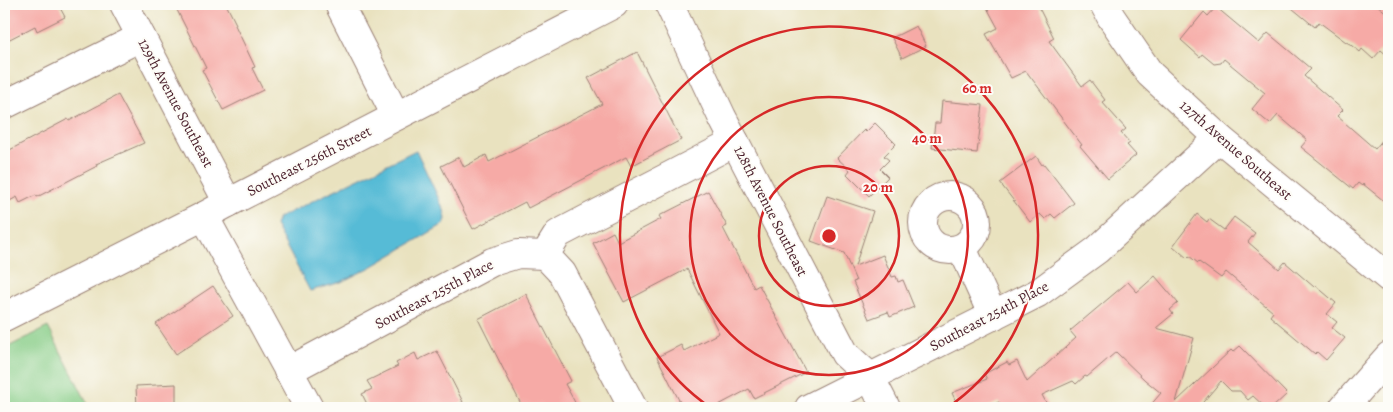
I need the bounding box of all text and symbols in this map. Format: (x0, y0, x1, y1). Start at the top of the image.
street label: 129th Avenue Southeast (133, 35, 219, 171)
text: 60 m (962, 78, 992, 98)
street label: 127th Avenue Southeast (1175, 96, 1297, 204)
street label: Southeast 256th Street (243, 121, 375, 201)
text: 40 m (912, 128, 942, 148)
street label: 128th Avenue Southeast (729, 142, 813, 280)
text: 20 m (863, 177, 893, 197)
centre of rings (820, 227, 838, 245)
street label: Southeast 255th Place (371, 254, 497, 334)
street label: Southeast 254th Place (926, 276, 1052, 356)

